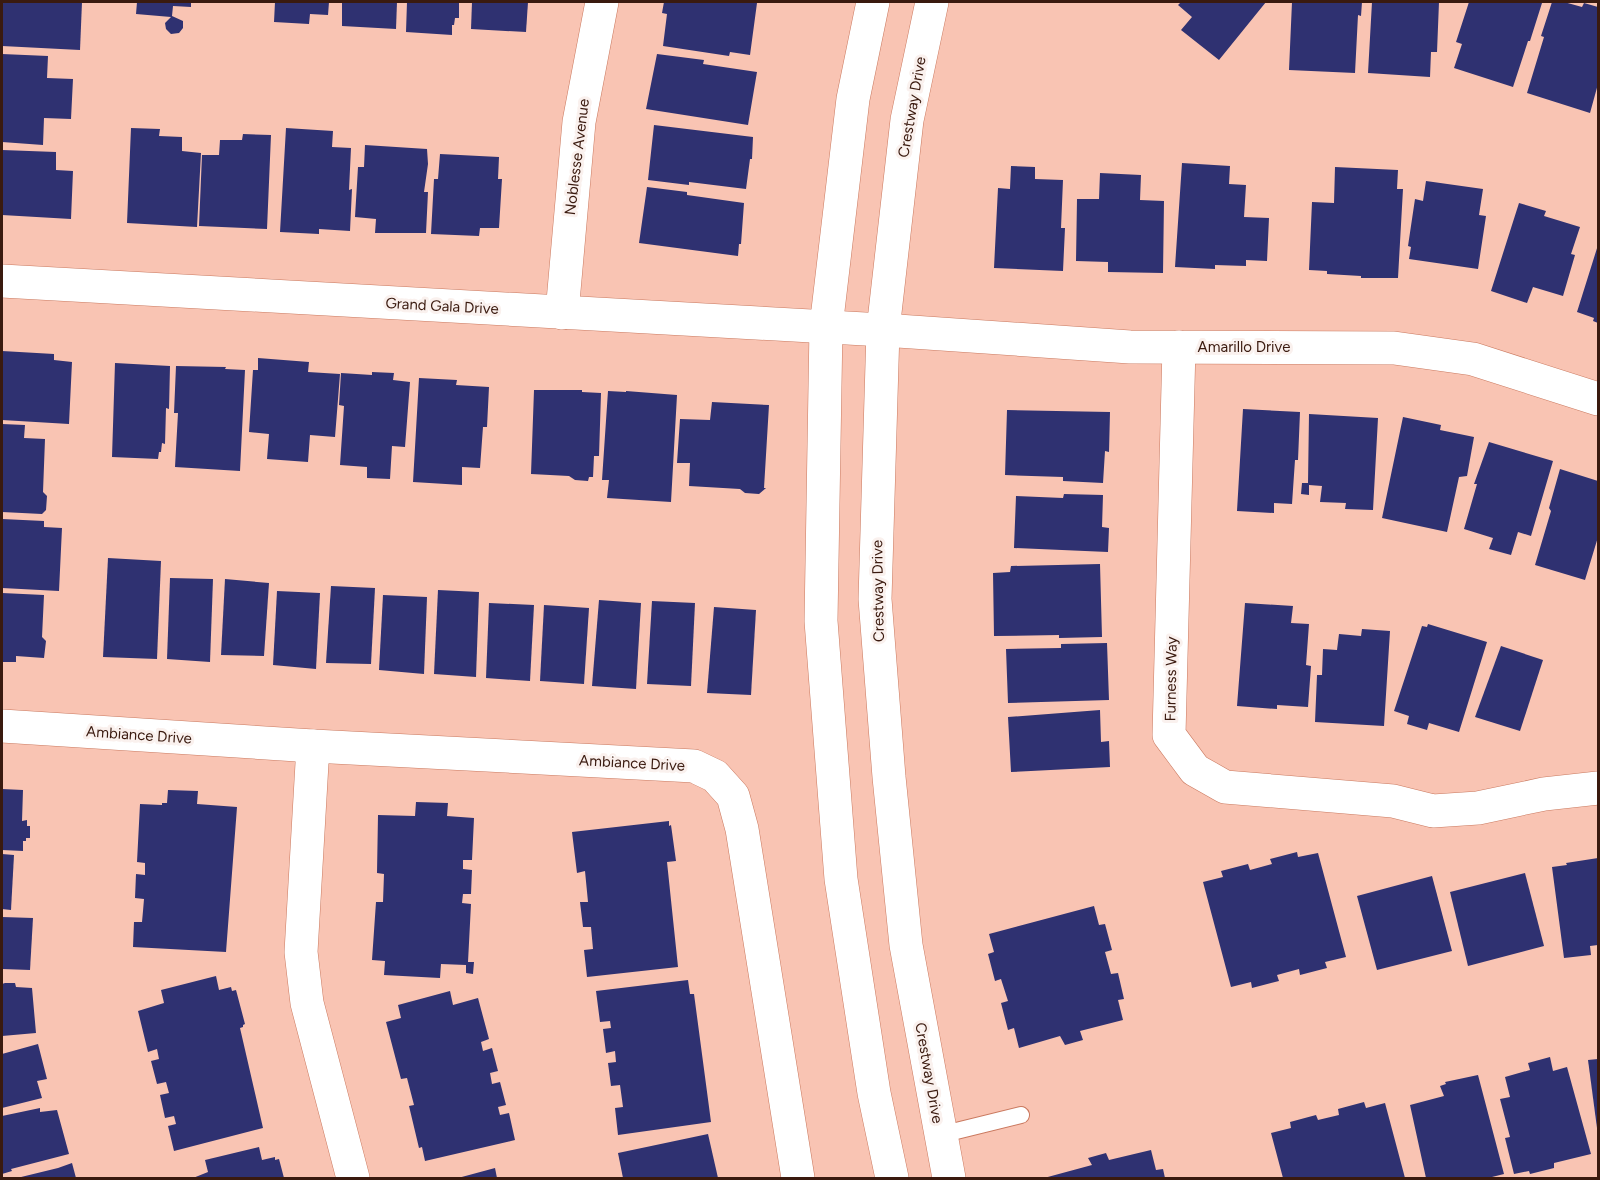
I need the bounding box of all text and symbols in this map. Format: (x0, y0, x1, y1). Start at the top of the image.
street label: Crestway Drive (894, 55, 930, 159)
street label: Noblesse Avenue (561, 98, 593, 216)
street label: Grand Gala Drive (385, 294, 499, 318)
street label: Amarillo Drive (1198, 338, 1290, 356)
street label: Crestway Drive (868, 540, 888, 642)
street label: Furness Way (1161, 636, 1181, 722)
street label: Ambiance Drive (86, 722, 192, 748)
street label: Ambiance Drive (579, 751, 685, 775)
street label: Crestway Drive (911, 1021, 947, 1125)

